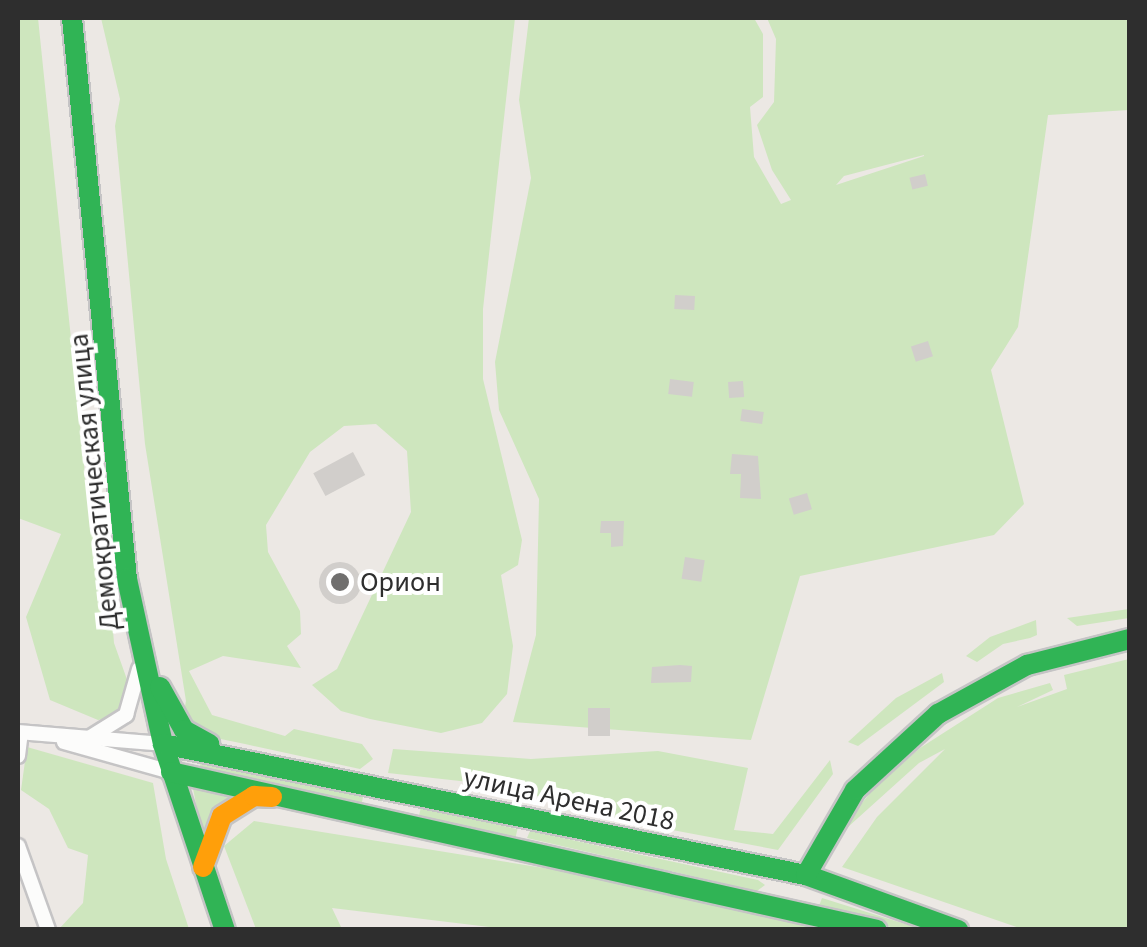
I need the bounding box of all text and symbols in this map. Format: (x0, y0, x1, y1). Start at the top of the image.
street label: Демократическая улица (62, 332, 126, 632)
place label: Орион (360, 565, 441, 599)
marker: Орион (329, 571, 351, 593)
street label: улица Арена 2018 (460, 760, 678, 838)

